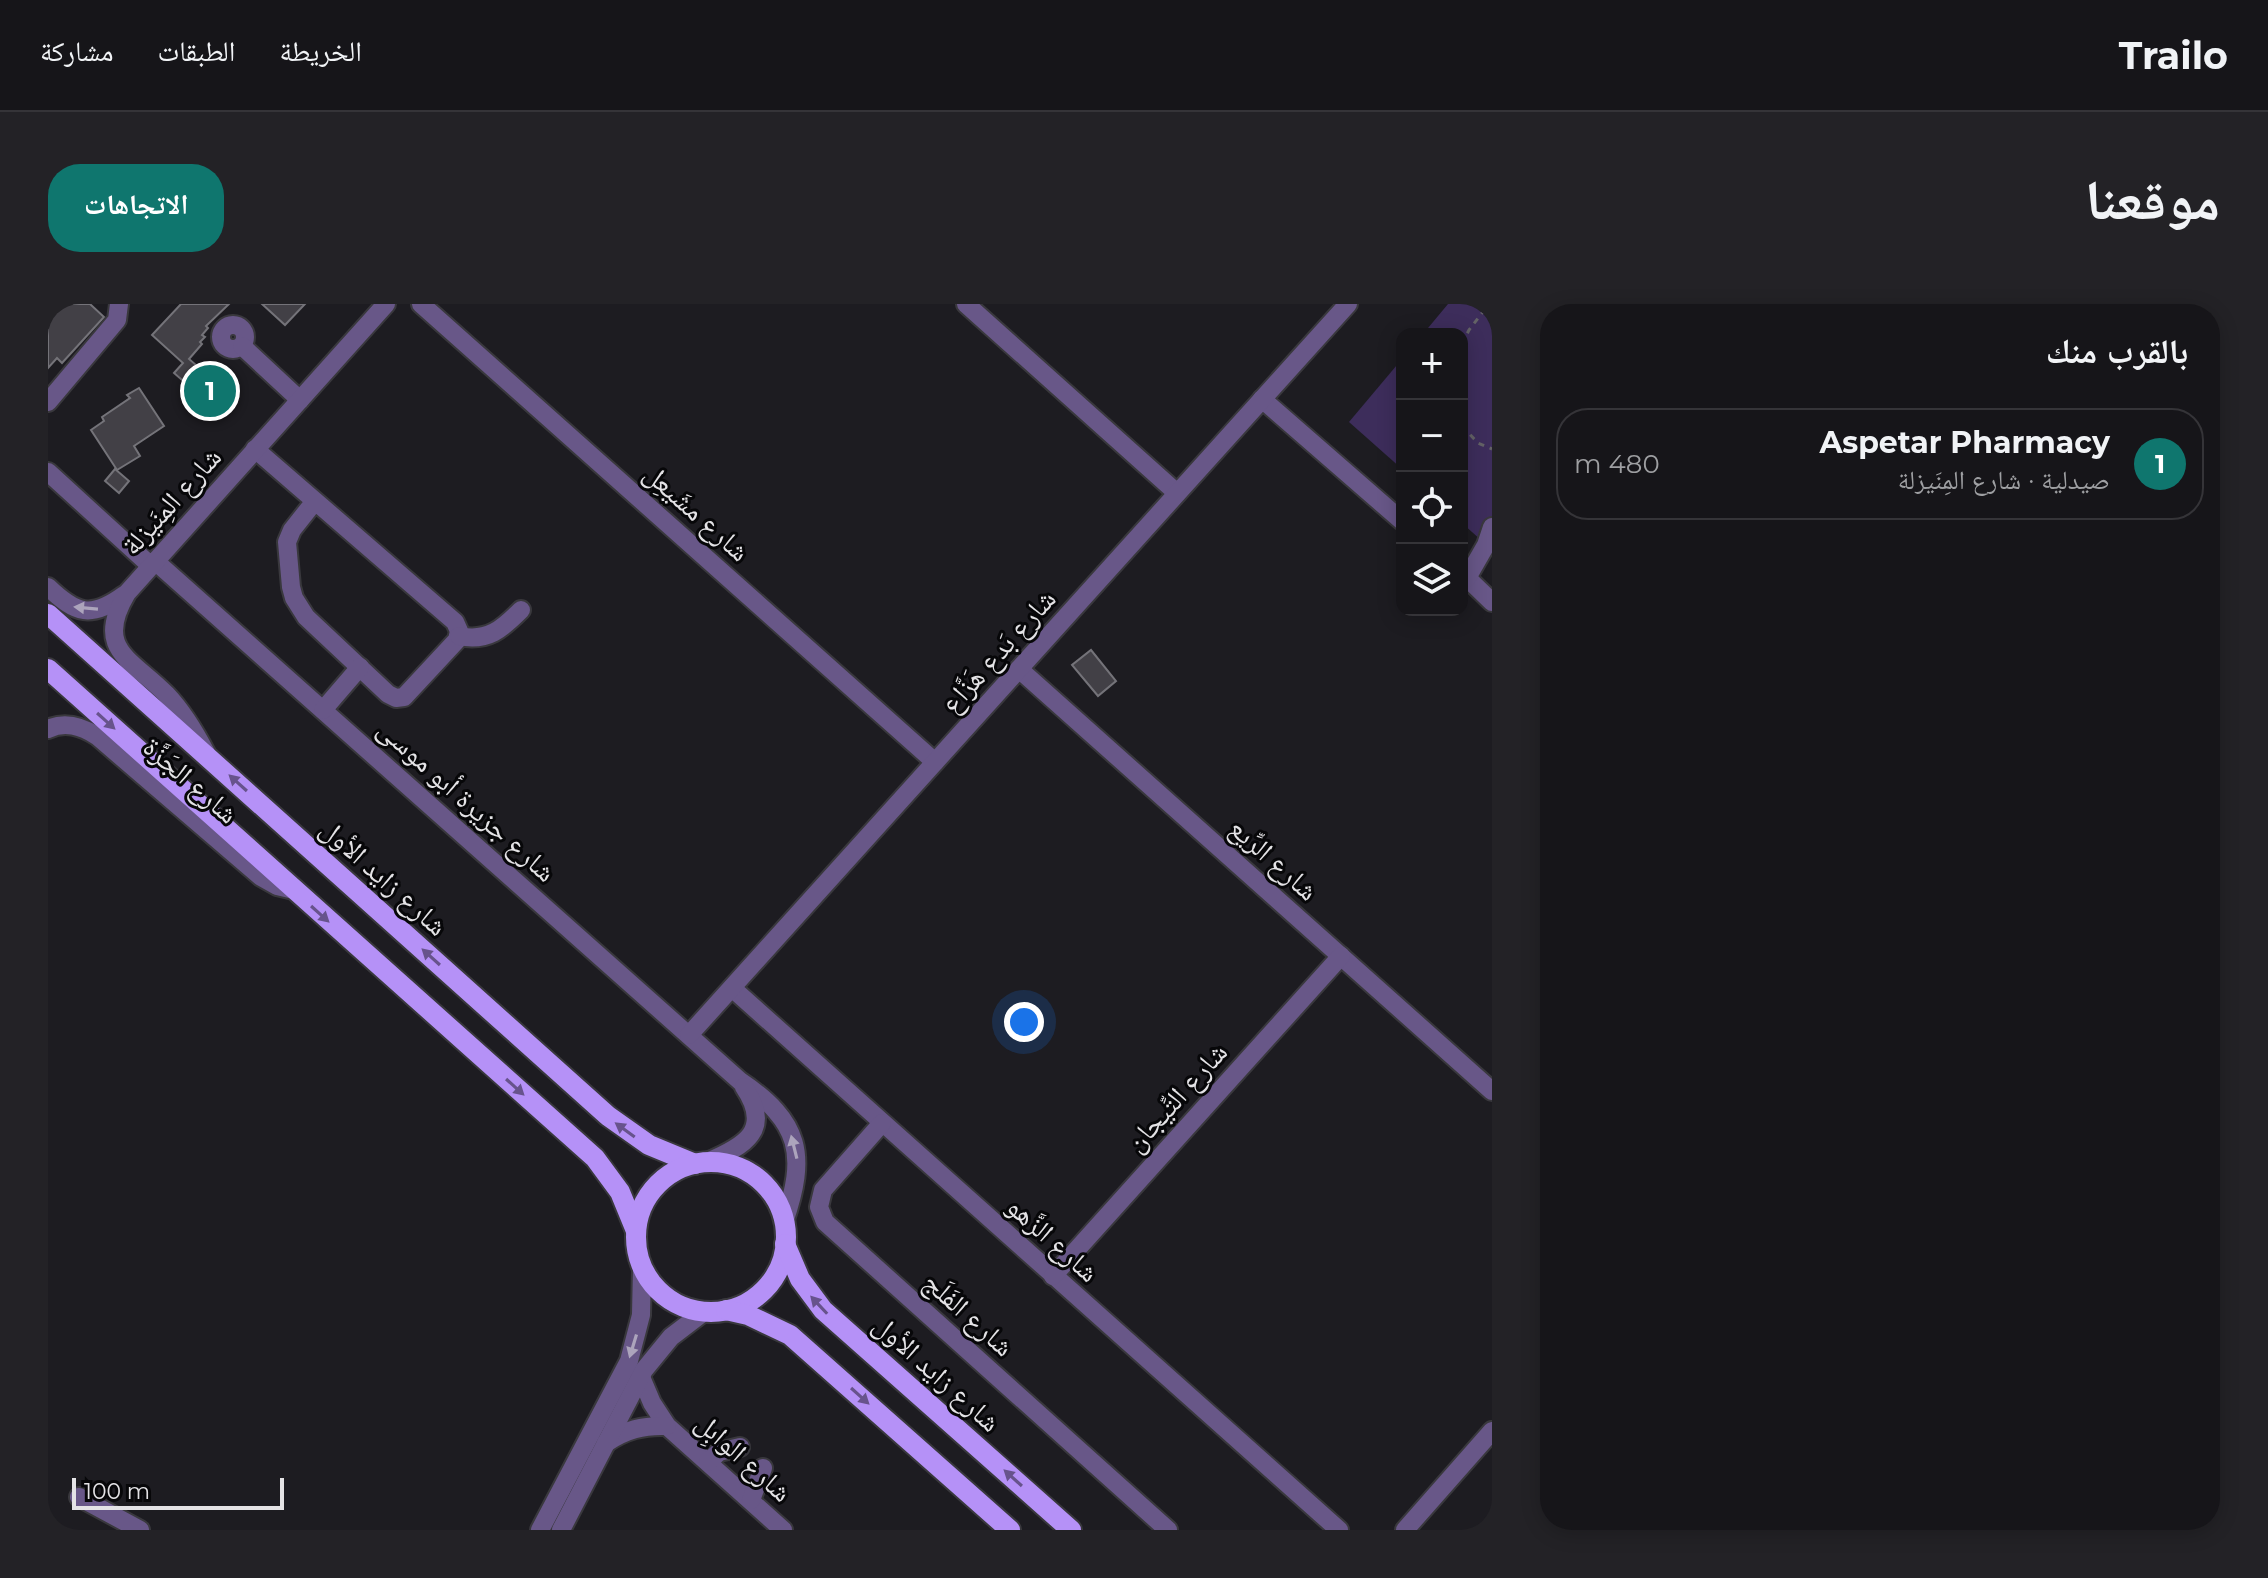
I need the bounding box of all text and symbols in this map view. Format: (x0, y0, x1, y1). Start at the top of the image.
text: Trailo (2119, 32, 2228, 79)
text: مشاركة (40, 34, 114, 68)
text: الطبقات (158, 34, 235, 68)
text: الخريطة (279, 34, 362, 68)
button: الاتجاهات (48, 164, 224, 252)
text: موقعنا (2085, 166, 2220, 234)
map controls (1396, 328, 1468, 616)
button: + (1396, 328, 1468, 400)
text: بالقرب منك (2046, 330, 2188, 372)
pin: 1 (184, 361, 236, 421)
button: − (1396, 400, 1468, 472)
text: Aspetar Pharmacy (1819, 424, 2110, 461)
street label: شارع المِنَيزلة (114, 440, 229, 562)
text: 480 m (1574, 448, 1660, 480)
text: 1 (2155, 448, 2165, 480)
street label: شارع مشَيعِل (637, 456, 757, 569)
text: صيدلية · شارع المِنَيزلة (1898, 464, 2110, 496)
button: locate (1396, 472, 1468, 544)
button: layers (1396, 544, 1468, 616)
street label: شارع بَدع هَزَّاع (934, 582, 1063, 721)
one-way arrow (73, 601, 98, 614)
street label: شارع جزيرة أبو موسى (370, 711, 563, 890)
one-way arrow (97, 712, 116, 730)
street label: شارع الجَزَّة (136, 730, 245, 831)
one-way arrow (228, 775, 248, 792)
street label: شارع الرِّيع (1222, 810, 1325, 908)
street label: شارع زايد الأول (313, 811, 455, 944)
one-way arrow (311, 904, 330, 922)
one-way arrow (422, 948, 441, 966)
your location (1004, 1002, 1044, 1042)
street label: شارع التِّيجان (1118, 1035, 1235, 1159)
one-way arrow (505, 1077, 524, 1095)
one-way arrow (615, 1122, 636, 1138)
one-way arrow (787, 1134, 799, 1159)
street label: شارع الزَّهو (999, 1189, 1106, 1290)
street label: شارع الفَلَج (916, 1265, 1021, 1364)
one-way arrow (811, 1296, 829, 1315)
street label: شارع زايد الأول (866, 1307, 1008, 1440)
one-way arrow (626, 1334, 639, 1358)
one-way arrow (850, 1386, 869, 1404)
street label: شارع الوابِل (687, 1405, 799, 1512)
one-way arrow (1003, 1470, 1022, 1488)
scale bar (72, 1474, 284, 1510)
text: 100 m (84, 1478, 150, 1505)

